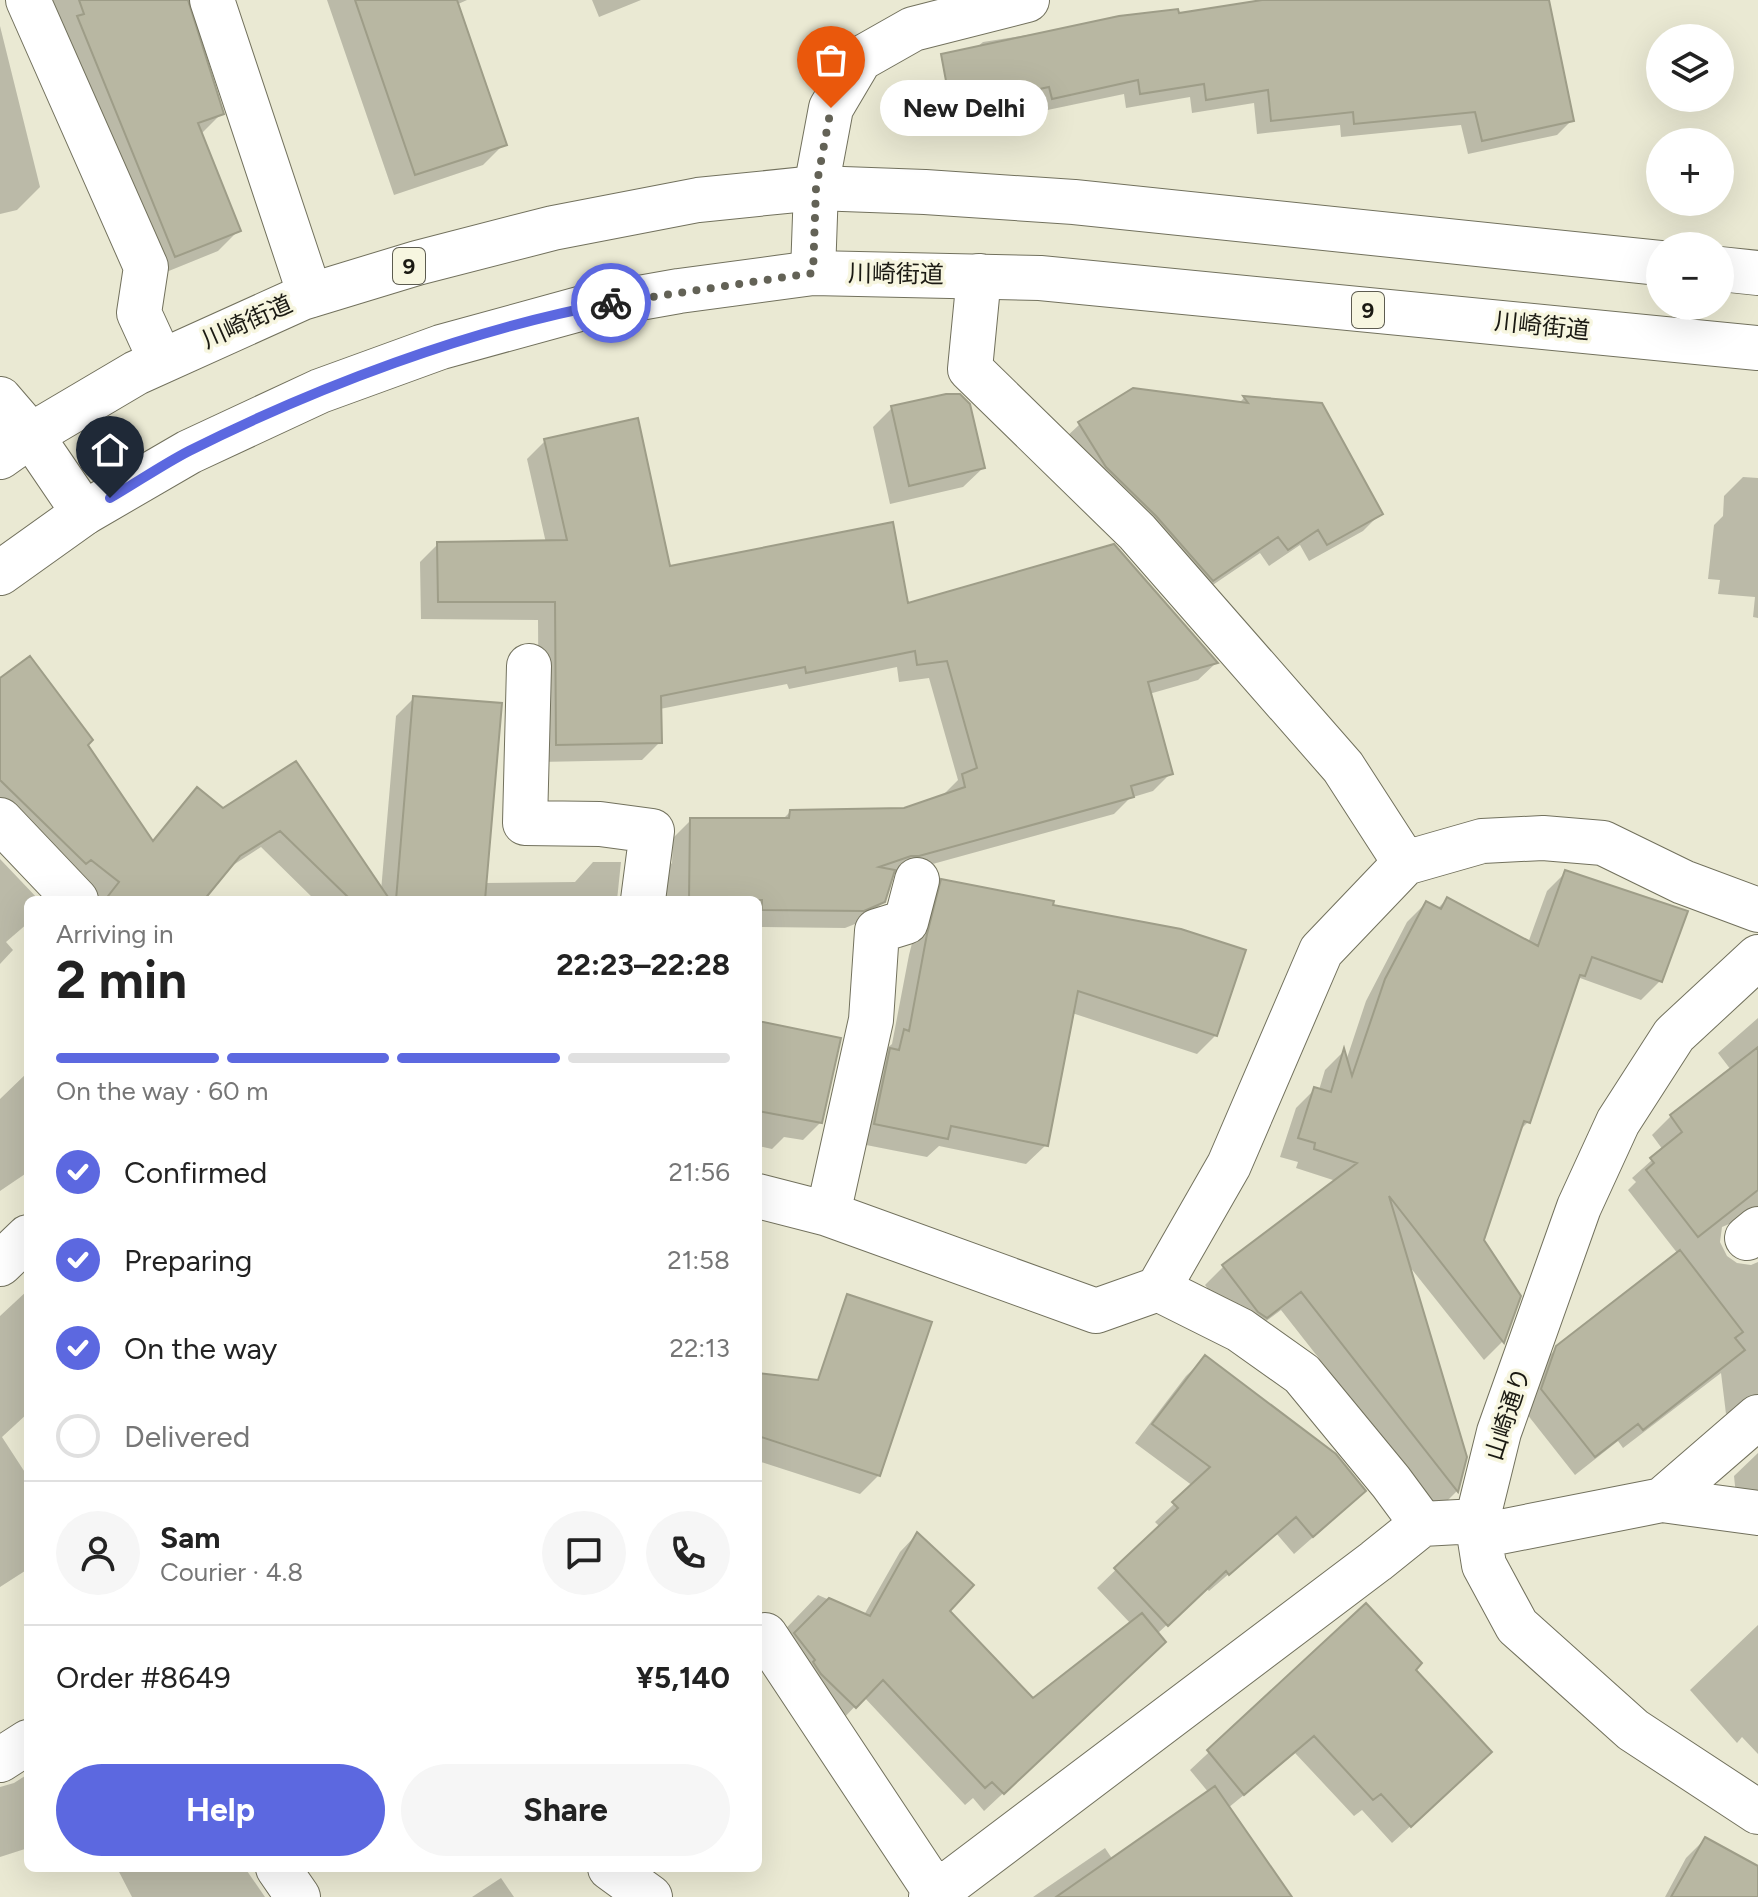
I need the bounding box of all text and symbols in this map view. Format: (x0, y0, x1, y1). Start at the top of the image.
map controls (1646, 24, 1734, 320)
button: layers (1646, 24, 1734, 112)
pin (797, 26, 865, 108)
icon: bag (809, 38, 853, 82)
callout: New Delhi (879, 80, 1047, 136)
text: New Delhi (903, 92, 1025, 124)
button: + (1646, 128, 1734, 216)
button: − (1646, 232, 1734, 320)
road number: 9 (393, 248, 425, 284)
street label: 川崎街道 (848, 258, 944, 289)
courier (571, 263, 651, 343)
icon: bike (589, 281, 633, 325)
street label: 川崎街道 (197, 289, 297, 354)
road number: 9 (1352, 292, 1384, 328)
street label: 川崎街道 (1493, 306, 1591, 345)
pin (76, 416, 144, 498)
icon: home (88, 428, 132, 472)
text: Arriving in (56, 918, 174, 950)
text: 22:23–22:28 (556, 946, 730, 983)
text: 2 min (56, 949, 187, 1011)
text: On the way · 60 m (56, 1075, 268, 1107)
icon: check (56, 1150, 100, 1194)
text: Confirmed (124, 1154, 267, 1191)
text: 21:56 (668, 1156, 730, 1188)
icon: check (56, 1238, 100, 1282)
text: Preparing (124, 1242, 252, 1279)
text: 21:58 (667, 1244, 730, 1276)
icon: check (56, 1326, 100, 1370)
text: On the way (124, 1330, 277, 1367)
text: 22:13 (669, 1332, 730, 1364)
street label: 山崎通り (1479, 1364, 1536, 1464)
text: Delivered (124, 1418, 250, 1455)
button: person (56, 1511, 140, 1595)
button: chat (542, 1511, 626, 1595)
button: phone (646, 1511, 730, 1595)
text: Sam (160, 1519, 220, 1556)
text: Courier · 4.8 (160, 1556, 303, 1588)
text: Order #8649 (56, 1659, 231, 1696)
text: ¥5,140 (636, 1659, 730, 1696)
button: Help (56, 1764, 385, 1856)
button: Share (401, 1764, 730, 1856)

